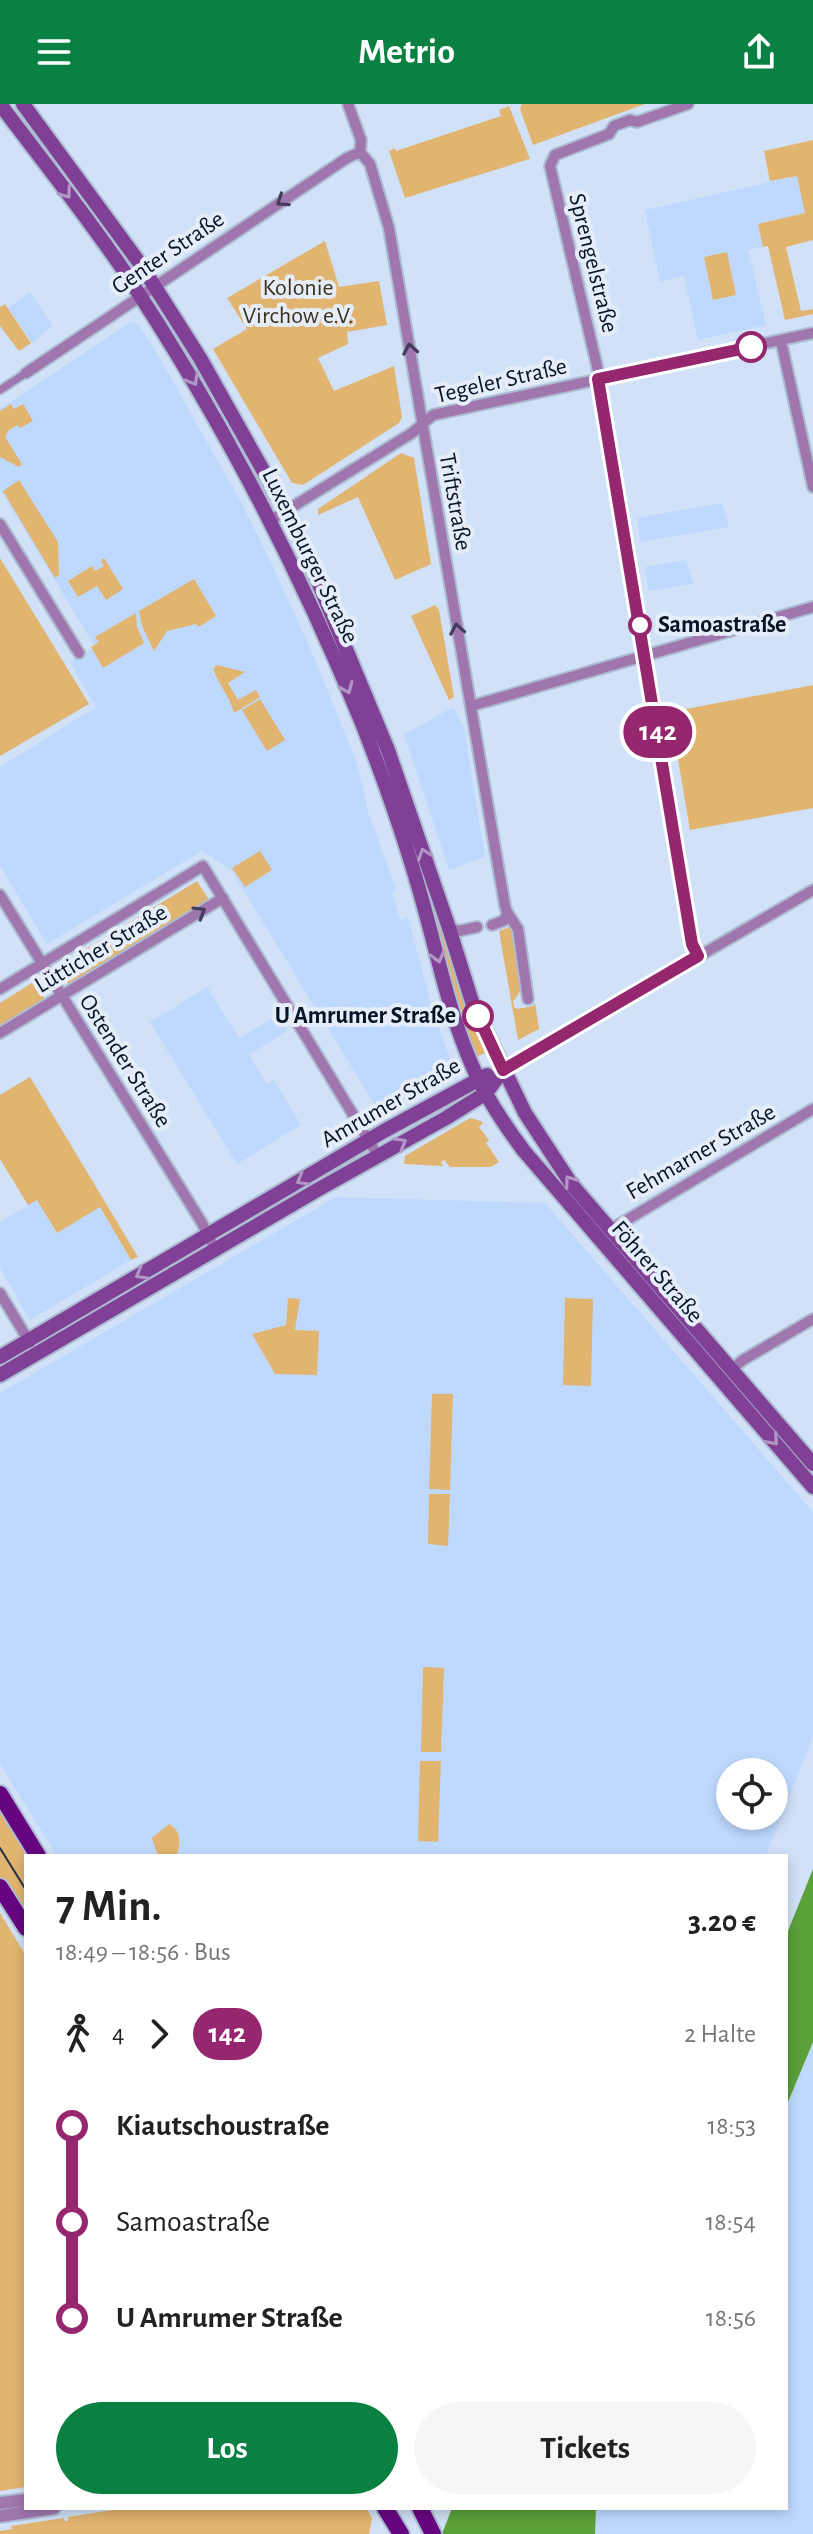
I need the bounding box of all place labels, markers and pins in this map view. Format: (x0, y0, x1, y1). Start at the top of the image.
unlabelled marker (736, 332, 766, 362)
place label: Samoastraße (658, 613, 786, 637)
marker: Samoastraße (629, 614, 651, 636)
marker: U Amrumer Straße (463, 1001, 493, 1031)
place label: U Amrumer Straße (275, 1004, 456, 1028)

